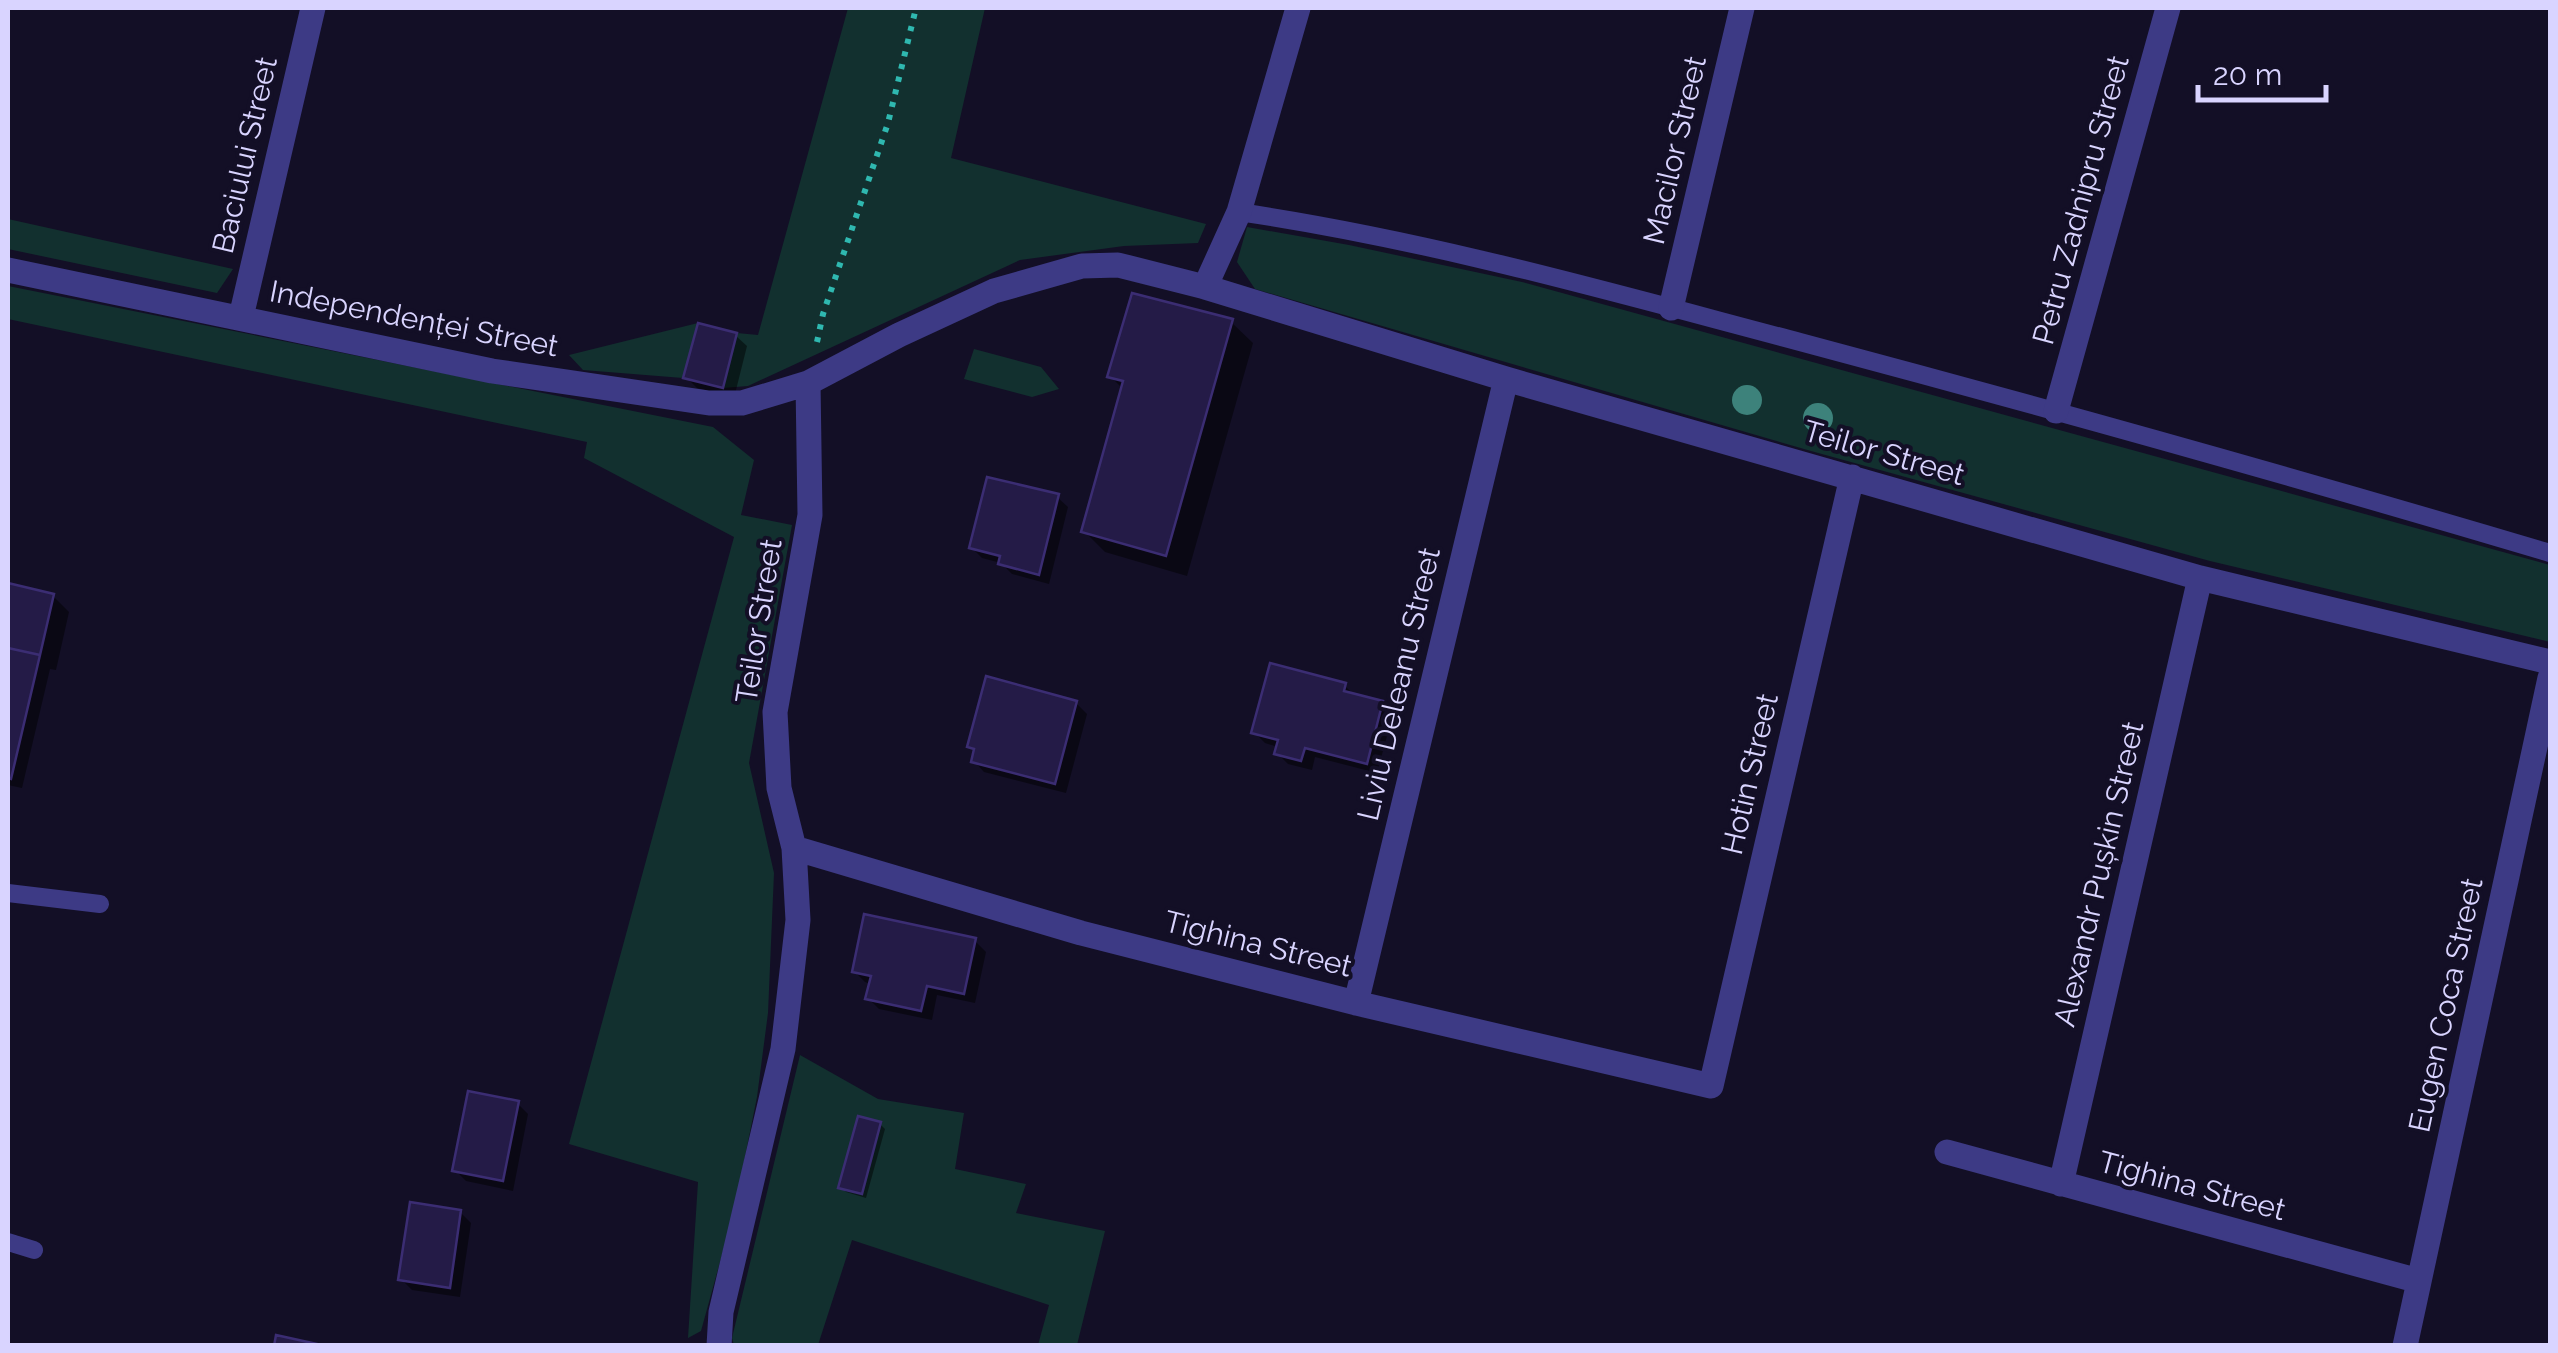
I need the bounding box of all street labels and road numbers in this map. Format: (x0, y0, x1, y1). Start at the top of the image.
street label: Macilor Street (1636, 52, 1713, 247)
street label: Petru Zadnipru Street (2025, 52, 2136, 348)
street label: Baciului Street (205, 53, 284, 257)
street label: Independenței Street (267, 273, 561, 364)
street label: Teilor Street (1800, 413, 1969, 492)
street label: Teilor Street (728, 536, 789, 706)
street label: Liviu Deleanu Street (1350, 544, 1447, 824)
street label: Hotin Street (1714, 690, 1785, 858)
street label: Alexandr Pușkin Street (2046, 718, 2151, 1030)
street label: Eugen Coca Street (2401, 875, 2490, 1135)
street label: Tighina Street (1161, 903, 1356, 984)
street label: Tighina Street (2095, 1144, 2289, 1227)

